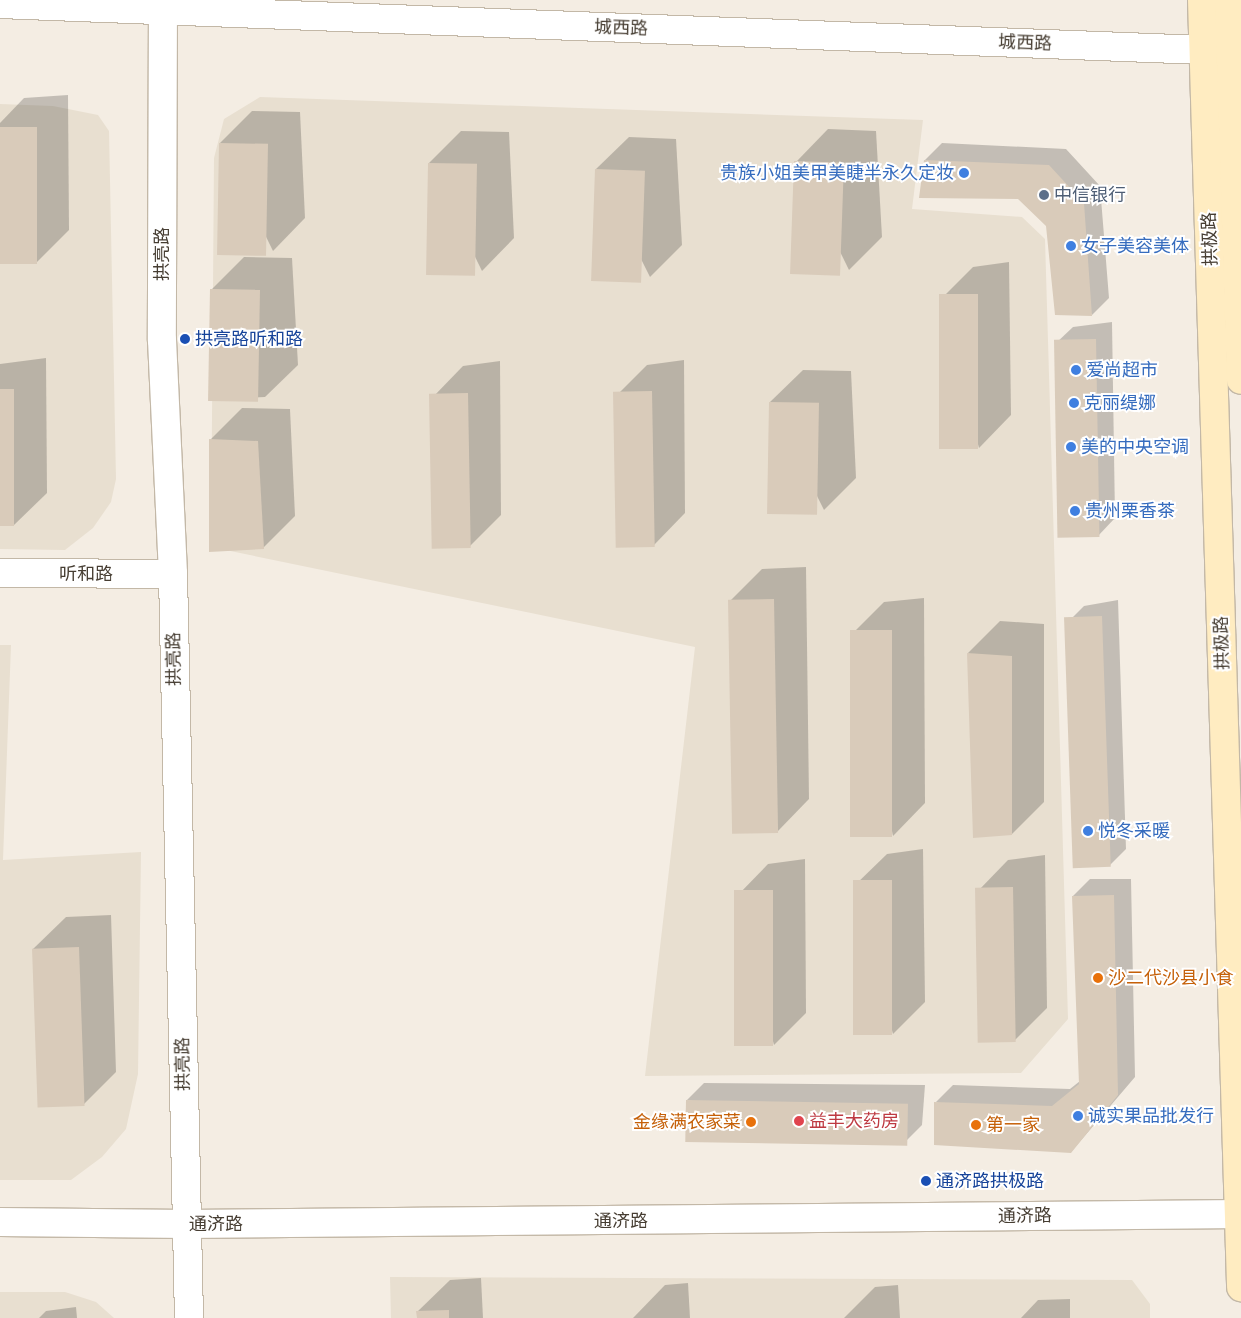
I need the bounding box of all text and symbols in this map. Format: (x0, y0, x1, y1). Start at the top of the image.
street label: 城西路 (594, 16, 648, 40)
street label: 城西路 (998, 31, 1052, 55)
place label: 贵族小姐美甲美睫半永久定妆 (720, 162, 954, 184)
marker: 贵族小姐美甲美睫半永久定妆 (958, 167, 970, 179)
place label: 中信银行 (1054, 184, 1126, 206)
marker: 中信银行 (1038, 189, 1050, 201)
street label: 拱极路 (1198, 212, 1222, 266)
street label: 拱亮路 (151, 227, 173, 281)
place label: 女子美容美体 (1081, 235, 1189, 257)
marker: 女子美容美体 (1065, 240, 1077, 252)
place label: 拱亮路听和路 (195, 328, 303, 350)
marker: 拱亮路听和路 (179, 333, 191, 345)
place label: 爱尚超市 (1086, 359, 1158, 381)
marker: 爱尚超市 (1070, 364, 1082, 376)
place label: 克丽缇娜 (1084, 392, 1156, 414)
marker: 克丽缇娜 (1068, 397, 1080, 409)
place label: 美的中央空调 (1081, 436, 1189, 458)
marker: 美的中央空调 (1065, 441, 1077, 453)
place label: 贵州栗香茶 (1085, 500, 1175, 522)
marker: 贵州栗香茶 (1069, 505, 1081, 517)
street label: 听和路 (59, 563, 113, 585)
street label: 拱极路 (1210, 616, 1234, 670)
street label: 拱亮路 (163, 632, 185, 686)
place label: 悦冬采暖 (1098, 820, 1170, 842)
marker: 悦冬采暖 (1082, 825, 1094, 837)
place label: 沙二代沙县小食 (1108, 967, 1234, 989)
marker: 沙二代沙县小食 (1092, 972, 1104, 984)
street label: 拱亮路 (172, 1037, 194, 1091)
place label: 诚实果品批发行 (1088, 1105, 1214, 1127)
place label: 益丰大药房 (809, 1110, 899, 1132)
marker: 诚实果品批发行 (1072, 1110, 1084, 1122)
place label: 金缘满农家菜 (633, 1111, 741, 1133)
place label: 第一家 (986, 1114, 1040, 1136)
marker: 益丰大药房 (793, 1115, 805, 1127)
marker: 金缘满农家菜 (745, 1116, 757, 1128)
marker: 第一家 (970, 1119, 982, 1131)
place label: 通济路拱极路 (936, 1170, 1044, 1192)
marker: 通济路拱极路 (920, 1175, 932, 1187)
street label: 通济路 (998, 1205, 1052, 1227)
street label: 通济路 (594, 1210, 648, 1232)
street label: 通济路 (189, 1213, 243, 1235)

